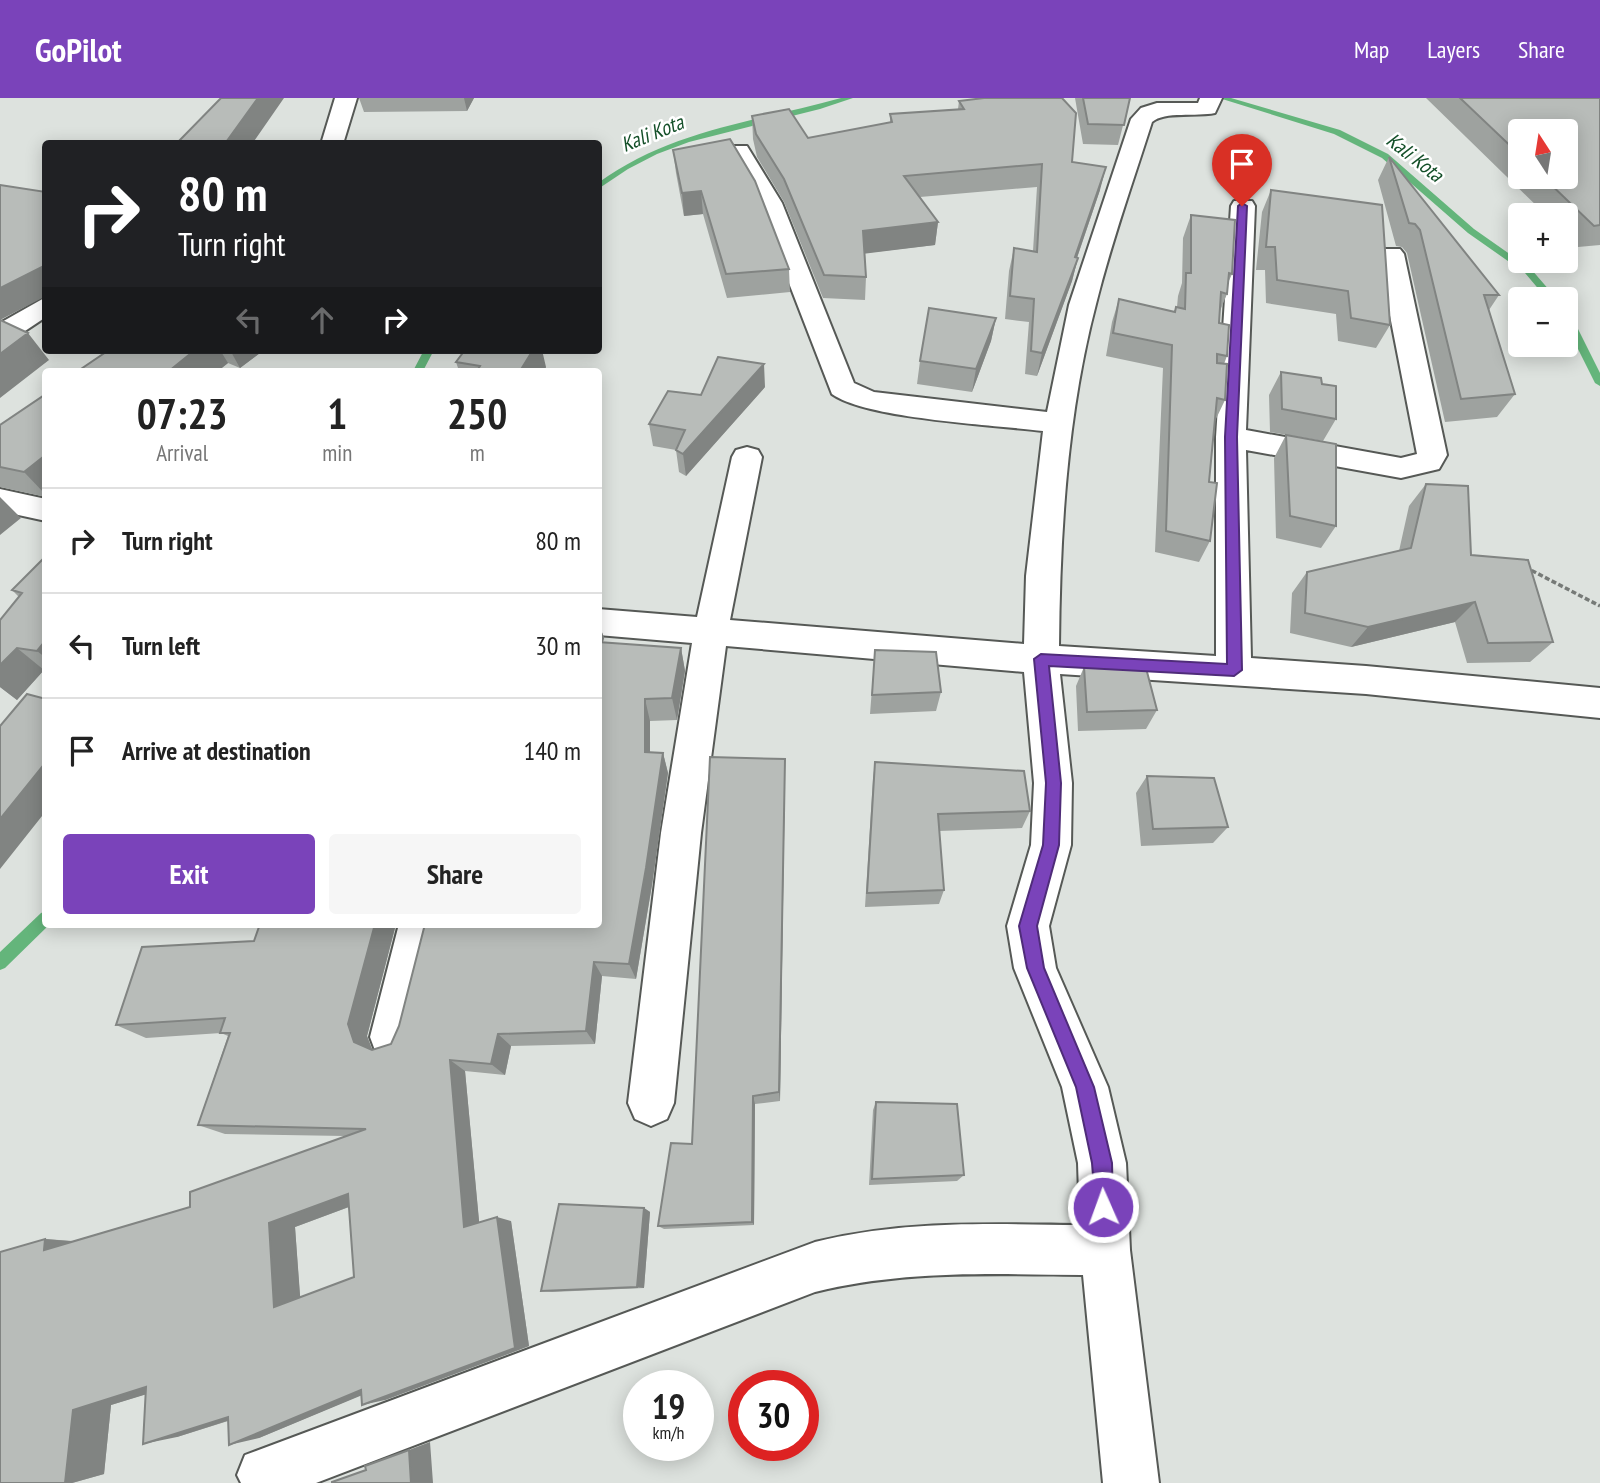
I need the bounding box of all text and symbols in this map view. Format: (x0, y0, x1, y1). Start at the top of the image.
text: GoPilot (35, 28, 122, 71)
text: Map (1354, 34, 1389, 65)
text: Layers (1427, 34, 1480, 65)
text: Share (1518, 34, 1565, 65)
water label: Kali Kota (617, 108, 689, 158)
north arrow (1508, 119, 1578, 189)
map controls (1508, 119, 1578, 357)
water label: Kali Kota (1381, 126, 1450, 189)
pin (1212, 134, 1272, 206)
icon: arrive (1223, 145, 1261, 183)
text: 80 m (178, 161, 267, 225)
icon: right (63, 168, 154, 259)
button: + (1508, 203, 1578, 273)
text: Turn right (178, 223, 286, 265)
button: − (1508, 287, 1578, 357)
icon: left (230, 301, 268, 339)
icon: ahead (303, 301, 341, 339)
icon: right (376, 301, 414, 339)
text: 07:23 (137, 386, 228, 441)
text: 1 (327, 386, 347, 441)
text: 250 (447, 386, 507, 441)
text: Arrival (156, 438, 208, 467)
text: min (322, 438, 352, 467)
text: m (470, 438, 485, 467)
icon: right (63, 522, 101, 560)
text: Turn right (122, 524, 213, 557)
text: 80 m (535, 524, 581, 557)
icon: left (63, 627, 101, 665)
text: Turn left (122, 629, 200, 662)
text: 30 m (535, 629, 581, 662)
icon: arrive (63, 732, 101, 770)
text: Arrive at destination (122, 734, 311, 767)
text: 140 m (523, 734, 581, 767)
button: Exit (63, 834, 315, 914)
button: Share (329, 834, 581, 914)
position arrow (1066, 1170, 1140, 1244)
speed limit sign: 30 (728, 1370, 819, 1461)
text: 19 (652, 1383, 685, 1429)
text: km/h (653, 1421, 684, 1444)

